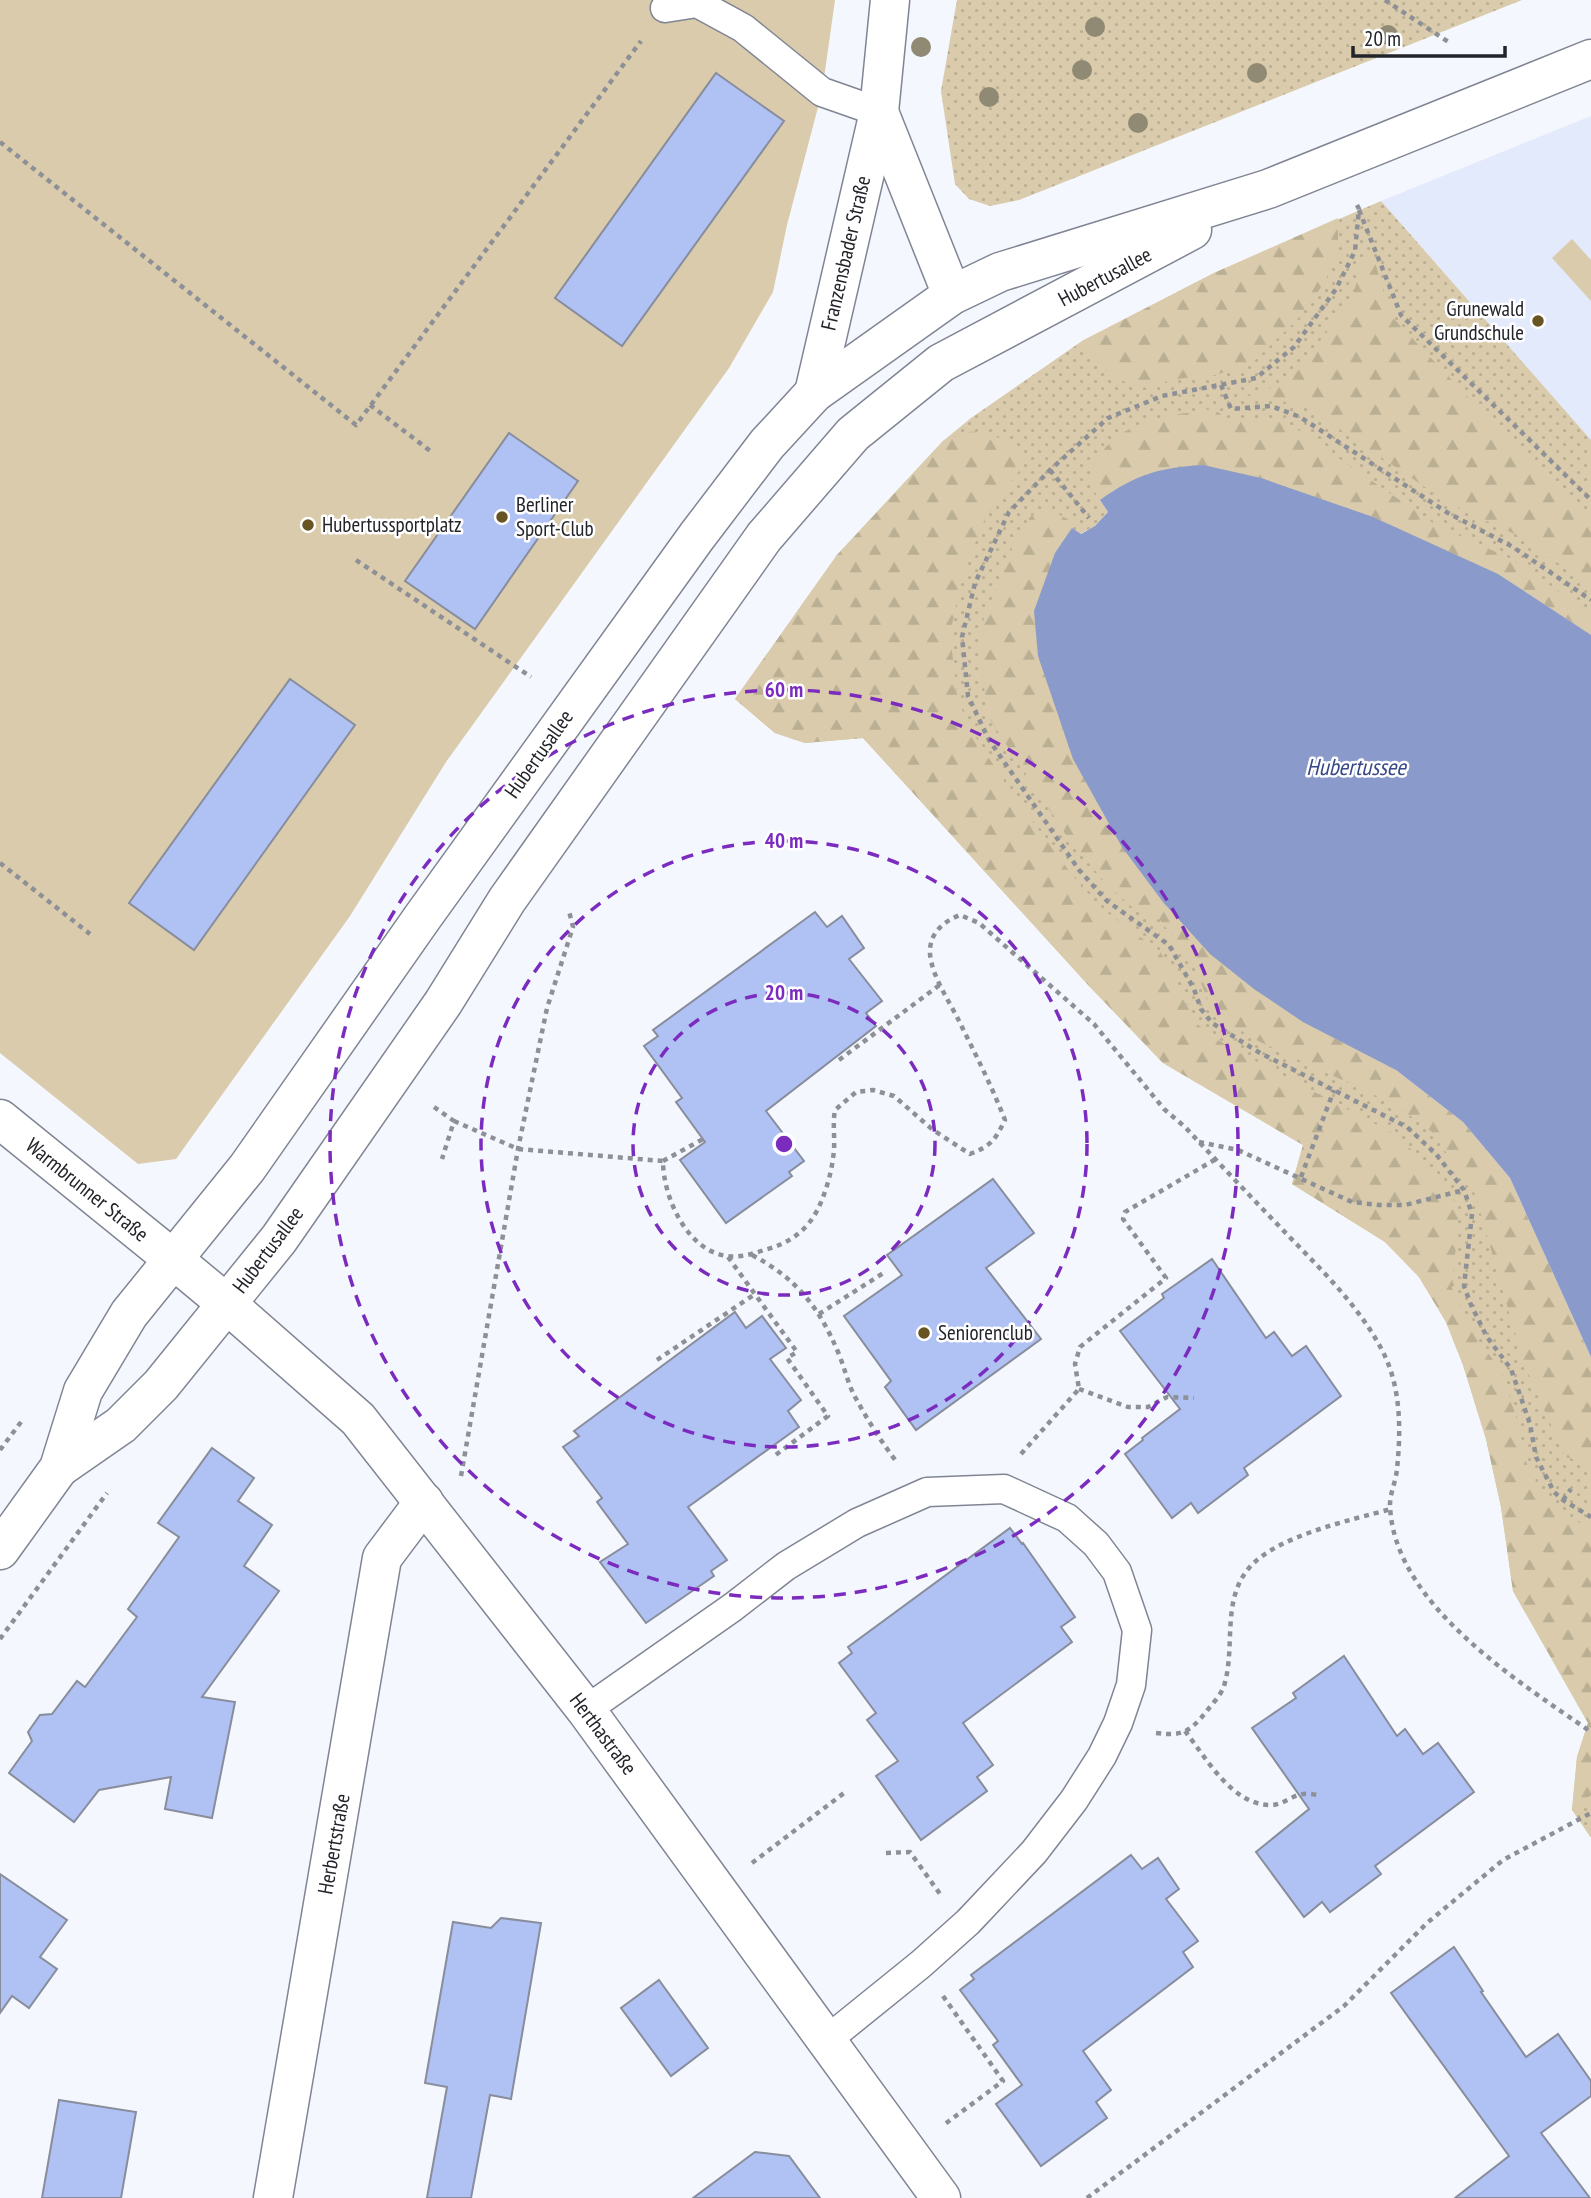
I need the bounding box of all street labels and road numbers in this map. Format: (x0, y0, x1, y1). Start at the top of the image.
street label: Franzensbader Straße (815, 173, 876, 333)
street label: Hubertusallee (1054, 241, 1156, 312)
street label: Hubertusallee (498, 704, 579, 803)
street label: Warmbrunner Straße (20, 1132, 154, 1247)
street label: Hubertusallee (226, 1201, 309, 1298)
street label: Herthastraße (564, 1687, 643, 1780)
street label: Herbertstraße (311, 1792, 356, 1896)

